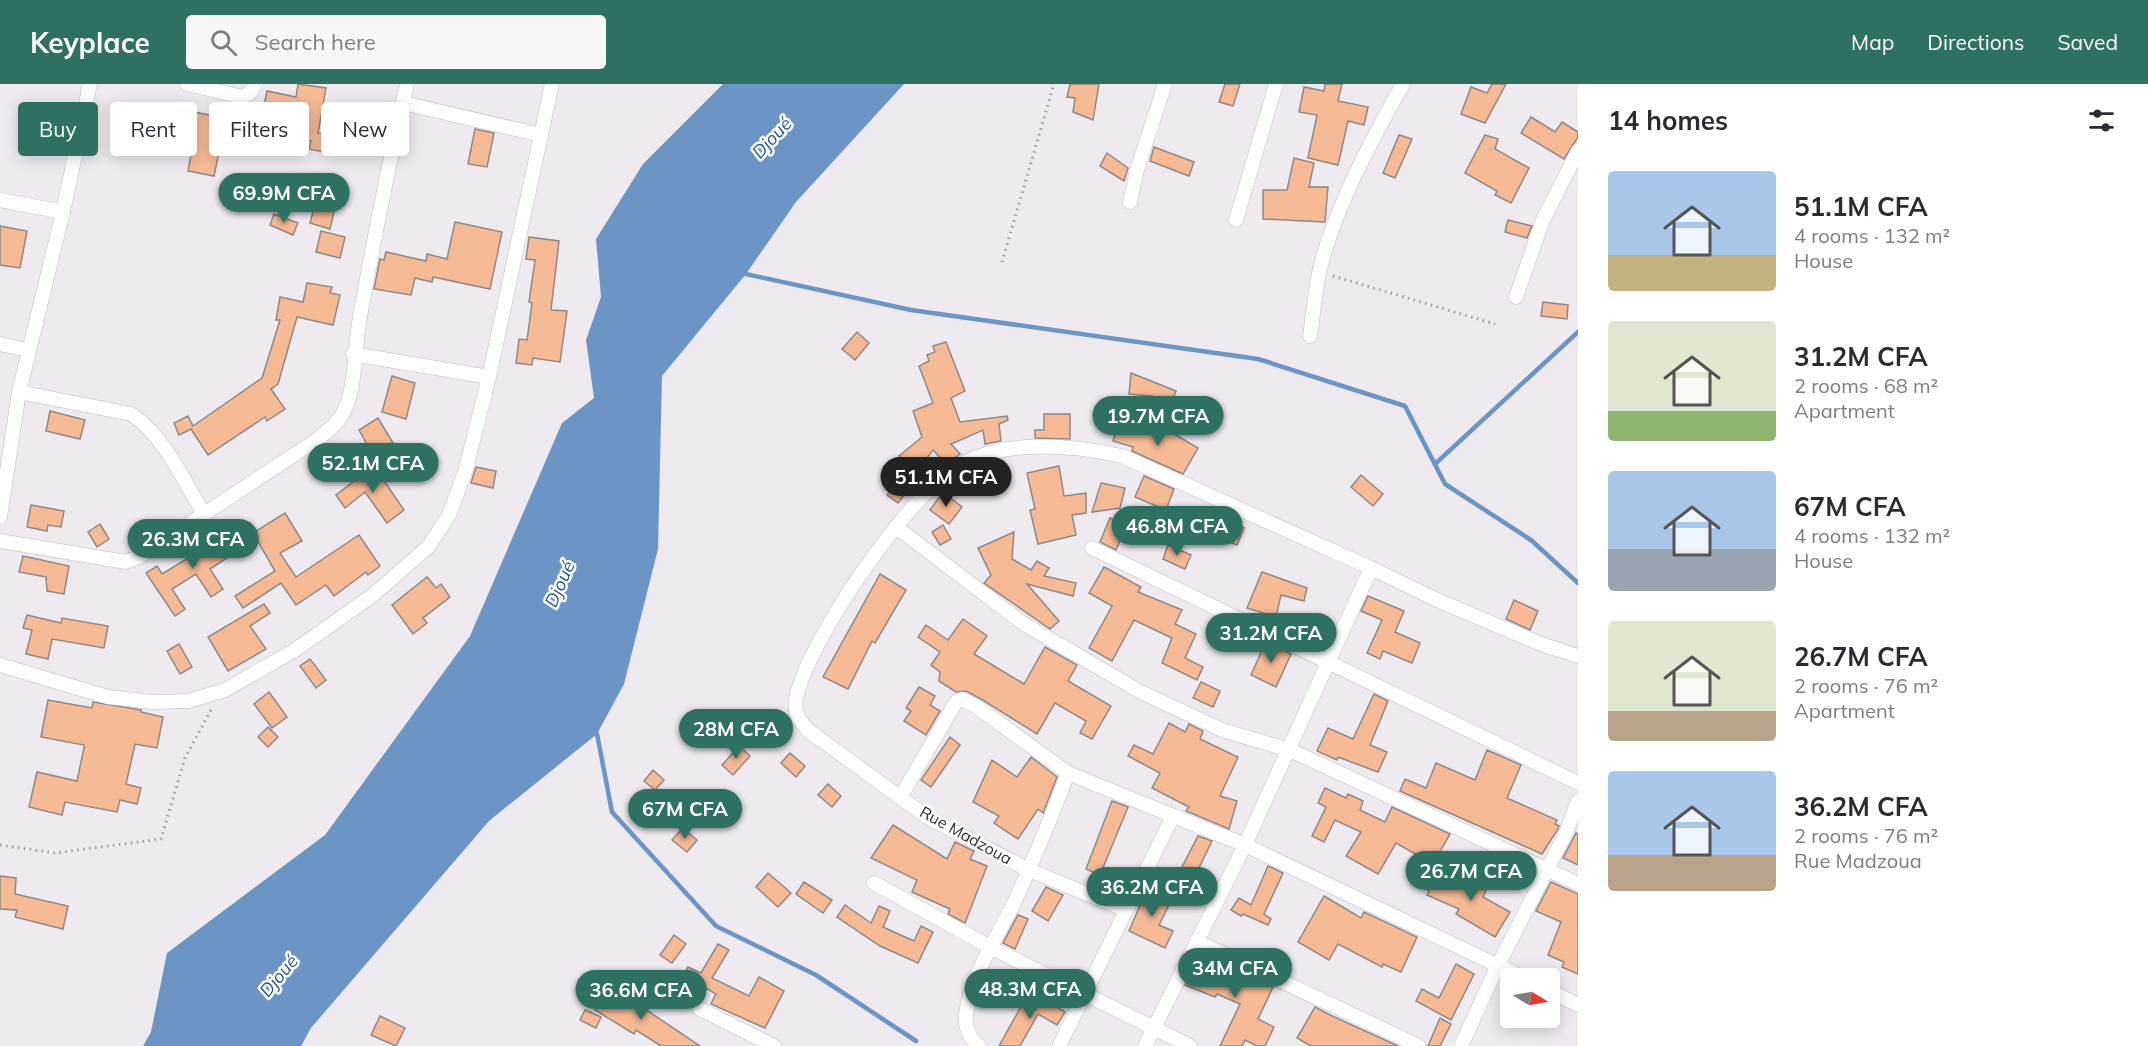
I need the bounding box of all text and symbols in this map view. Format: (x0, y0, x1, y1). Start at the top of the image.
search box (186, 15, 606, 69)
text: Keyplace (30, 25, 150, 60)
icon: search (207, 26, 240, 59)
text: Search here (255, 28, 376, 56)
text: Map (1851, 29, 1894, 55)
text: Directions (1927, 29, 2024, 55)
text: Saved (2057, 29, 2118, 55)
chip: Buy (18, 102, 98, 156)
chip: Rent (110, 102, 197, 156)
chip: Filters (209, 102, 309, 156)
chip: New (321, 102, 409, 156)
text: 14 homes (1608, 104, 1728, 137)
icon: filters (2085, 104, 2118, 137)
water label: Djoué (747, 112, 797, 163)
pin: 69.9M CFA (215, 173, 353, 224)
text: 69.9M CFA (233, 180, 335, 205)
text: 51.1M CFA (1794, 190, 1928, 223)
icon: home (1656, 195, 1728, 267)
text: 4 rooms · 132 m² (1794, 223, 1950, 248)
text: House (1794, 248, 1853, 273)
text: 31.2M CFA (1794, 340, 1928, 373)
icon: home (1656, 345, 1728, 417)
text: 2 rooms · 68 m² (1794, 373, 1938, 398)
pin: 19.7M CFA (1089, 396, 1227, 447)
text: Apartment (1794, 398, 1895, 423)
text: 19.7M CFA (1107, 403, 1209, 428)
pin: 52.1M CFA (304, 443, 442, 494)
text: 52.1M CFA (322, 450, 424, 475)
pin: 51.1M CFA (877, 457, 1015, 508)
text: 51.1M CFA (895, 464, 997, 489)
text: 67M CFA (1794, 490, 1906, 523)
icon: home (1656, 495, 1728, 567)
pin: 46.8M CFA (1108, 506, 1246, 557)
text: 46.8M CFA (1126, 513, 1228, 538)
pin: 26.3M CFA (124, 519, 262, 570)
text: 4 rooms · 132 m² (1794, 523, 1950, 548)
text: 26.3M CFA (142, 526, 244, 551)
text: House (1794, 548, 1853, 573)
water label: Djoué (539, 557, 580, 610)
pin: 31.2M CFA (1202, 613, 1340, 664)
text: 31.2M CFA (1220, 620, 1322, 645)
text: 26.7M CFA (1794, 640, 1928, 673)
icon: home (1656, 645, 1728, 717)
text: 2 rooms · 76 m² (1794, 673, 1938, 698)
text: Apartment (1794, 698, 1895, 723)
pin: 28M CFA (681, 709, 791, 760)
text: 28M CFA (693, 716, 779, 741)
pin: 67M CFA (630, 789, 740, 840)
text: 36.2M CFA (1794, 790, 1928, 823)
icon: home (1656, 795, 1728, 867)
text: 67M CFA (642, 796, 728, 821)
street label: Rue Madzoua (916, 801, 1016, 869)
text: 2 rooms · 76 m² (1794, 823, 1938, 848)
text: Rue Madzoua (1794, 848, 1922, 873)
pin: 26.7M CFA (1402, 851, 1540, 902)
text: 26.7M CFA (1420, 858, 1522, 883)
pin: 36.2M CFA (1083, 867, 1221, 918)
text: 36.2M CFA (1101, 874, 1203, 899)
pin: 34M CFA (1180, 948, 1290, 999)
water label: Djoué (254, 950, 303, 1002)
text: 34M CFA (1192, 955, 1278, 980)
north arrow (1500, 968, 1560, 1028)
map controls (1500, 968, 1560, 1028)
pin: 48.3M CFA (961, 969, 1099, 1020)
pin: 36.6M CFA (572, 970, 710, 1021)
text: 48.3M CFA (979, 976, 1081, 1001)
text: 36.6M CFA (590, 977, 692, 1002)

